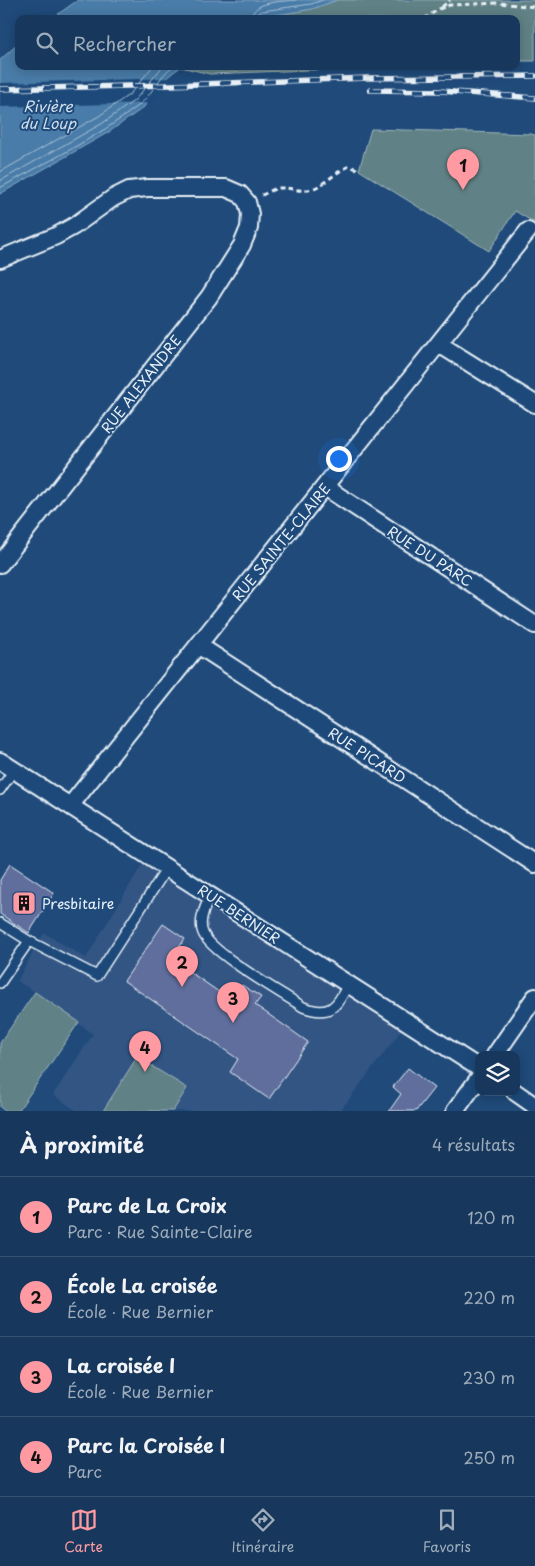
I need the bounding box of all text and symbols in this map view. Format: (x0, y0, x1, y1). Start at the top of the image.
search box (15, 15, 520, 70)
icon: search (33, 29, 61, 57)
text: Rechercher (73, 29, 176, 57)
water label: Rivière du Loup (20, 94, 77, 134)
pin: 1 (447, 149, 479, 190)
street label: RUE ALEXANDRE (96, 330, 186, 438)
your location (326, 446, 352, 472)
street label: RUE SAINTE-CLAIRE (227, 478, 335, 605)
street label: RUE DU PARC (383, 521, 477, 591)
street label: RUE PICARD (324, 722, 410, 788)
street label: RUE BERNIER (194, 879, 284, 949)
building icon: Presbitaire (11, 890, 37, 916)
place label: Presbitaire (42, 893, 114, 914)
pin: 2 (166, 946, 198, 987)
pin: 3 (217, 982, 249, 1023)
pin: 4 (129, 1031, 161, 1072)
map controls (475, 1051, 520, 1096)
button: layers (475, 1051, 520, 1096)
text: À proximité (20, 1128, 144, 1160)
text: 4 résultats (432, 1132, 515, 1156)
text: Parc de La Croix (67, 1191, 226, 1219)
text: 1 (32, 1205, 40, 1229)
text: 120 m (468, 1205, 515, 1229)
text: Parc · Rue Sainte-Claire (67, 1219, 252, 1243)
text: École La croisée (67, 1271, 218, 1299)
text: 2 (30, 1285, 42, 1309)
text: 220 m (464, 1285, 515, 1309)
text: École · Rue Bernier (67, 1299, 213, 1323)
text: La croisée I (67, 1351, 175, 1379)
text: 3 (31, 1365, 41, 1389)
text: 230 m (463, 1365, 515, 1389)
text: École · Rue Bernier (67, 1379, 213, 1403)
text: Parc la Croisée I (67, 1431, 225, 1459)
text: 4 (31, 1445, 41, 1469)
text: 250 m (464, 1445, 515, 1469)
text: Parc (67, 1459, 102, 1483)
tab: Carte (64, 1506, 103, 1557)
tab: Itinéraire (231, 1506, 294, 1557)
tab: Favoris (423, 1506, 471, 1557)

